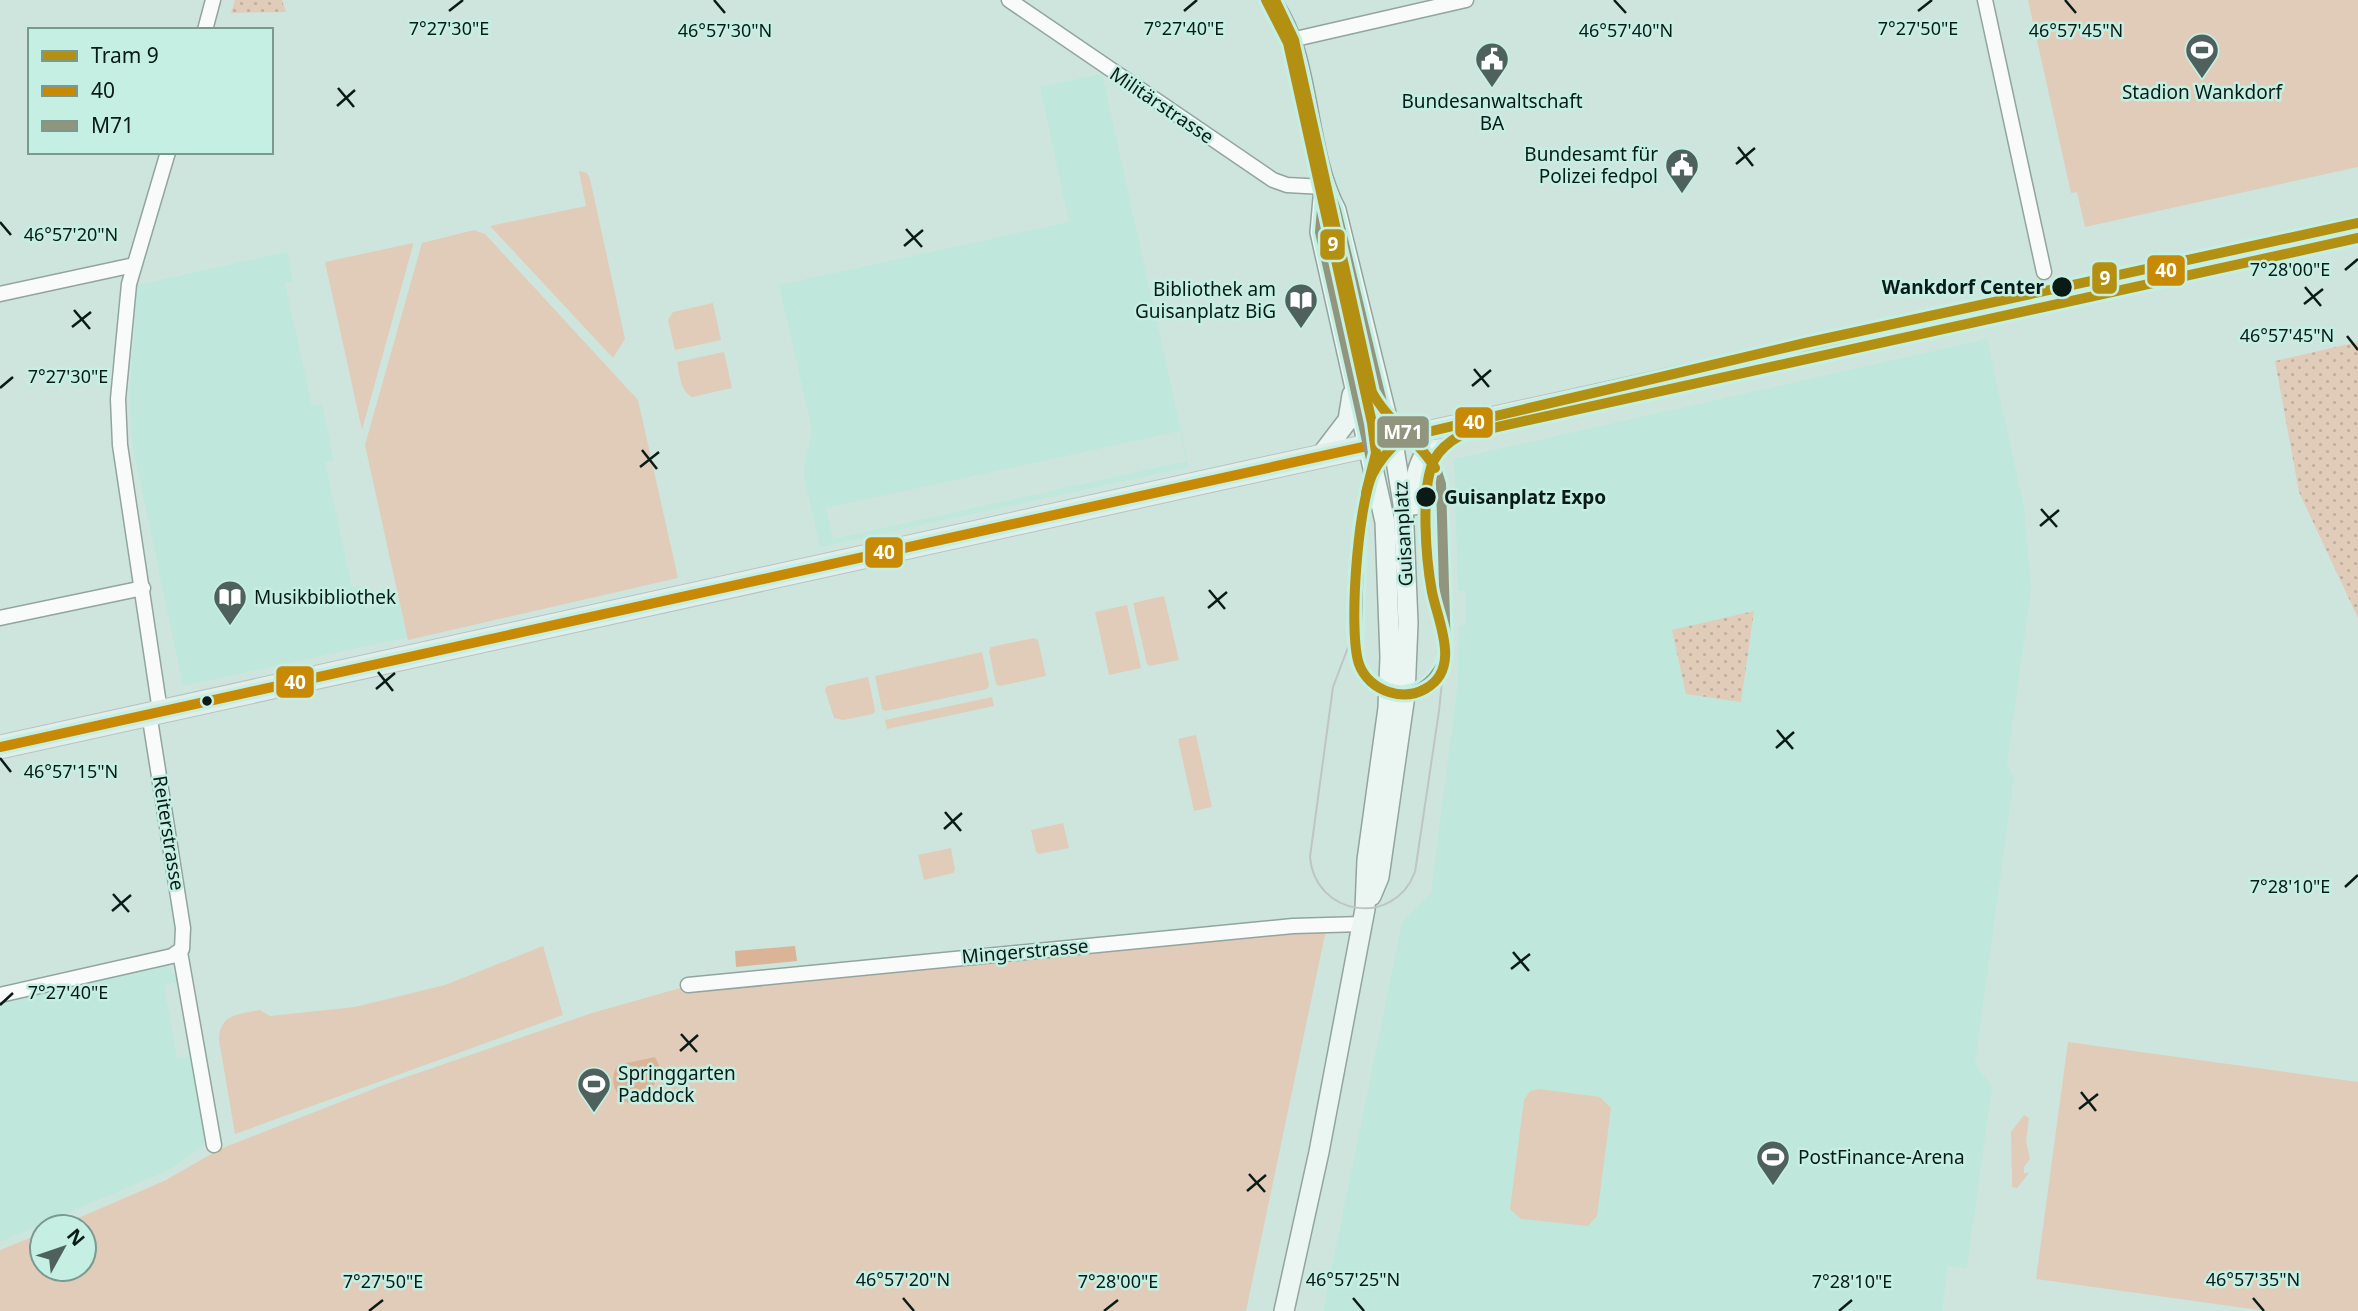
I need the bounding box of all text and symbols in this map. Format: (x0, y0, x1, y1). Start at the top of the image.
text: 7°27'30"E (409, 16, 489, 40)
text: 7°27'40"E (1144, 16, 1224, 40)
text: 7°27'50"E (1878, 16, 1958, 40)
text: 46°57'30"N (678, 18, 772, 42)
text: 46°57'40"N (1579, 18, 1673, 42)
text: 46°57'45"N (2029, 18, 2123, 42)
legend (28, 28, 273, 154)
sports icon: Stadion Wankdorf (2183, 31, 2221, 80)
public building icon: Bundesanwaltschaft BA (1473, 40, 1511, 89)
text: Tram 9 (91, 41, 159, 69)
street label: Militärstrasse (1105, 61, 1219, 149)
text: 40 (91, 76, 115, 104)
place label: Stadion Wankdorf (2122, 79, 2284, 105)
place label: Bundesanwaltschaft BA (1401, 88, 1583, 136)
text: M71 (91, 111, 134, 139)
place label: Bundesamt für Polizei fedpol (1524, 141, 1658, 189)
public building icon: Bundesamt für Polizei fedpol (1663, 146, 1701, 195)
text: 46°57'20"N (24, 222, 118, 246)
line badge: 9 (1319, 228, 1346, 261)
text: 9 (1328, 231, 1339, 257)
line badge: 40 (2146, 254, 2186, 287)
text: 40 (2155, 257, 2177, 283)
text: 7°28'00"E (2250, 257, 2330, 281)
line badge: 9 (2091, 261, 2118, 295)
text: 9 (2100, 265, 2111, 291)
place label: Wankdorf Center (1882, 274, 2044, 300)
marker: Wankdorf Center (2050, 275, 2074, 299)
place label: Bibliothek am Guisanplatz BiG (1135, 276, 1276, 324)
library icon: Bibliothek am Guisanplatz BiG (1282, 281, 1320, 330)
text: 46°57'45"N (2240, 323, 2334, 347)
text: 7°27'30"E (28, 364, 108, 388)
line badge: 40 (1454, 406, 1494, 439)
text: 40 (1463, 409, 1485, 435)
line badge: M71 (1376, 415, 1430, 449)
text: M71 (1383, 419, 1423, 445)
street label: Guisanplatz (1387, 481, 1419, 587)
place label: Guisanplatz Expo (1444, 484, 1606, 510)
marker: Guisanplatz Expo (1414, 485, 1438, 509)
line badge: 40 (864, 536, 904, 569)
text: 40 (873, 539, 895, 565)
library icon: Musikbibliothek (211, 578, 249, 627)
place label: Musikbibliothek (254, 584, 396, 610)
line badge: 40 (275, 665, 315, 699)
text: 40 (284, 669, 306, 695)
unlabelled marker (200, 694, 214, 708)
text: 46°57'15"N (24, 759, 118, 783)
street label: Reiterstrasse (147, 774, 191, 892)
text: 7°28'10"E (2250, 874, 2330, 898)
street label: Mingerstrasse (961, 933, 1089, 969)
text: 7°27'40"E (28, 980, 108, 1004)
place label: Springgarten Paddock (618, 1060, 736, 1108)
sports icon: Springgarten Paddock (575, 1065, 613, 1114)
sports icon: PostFinance-Arena (1754, 1138, 1792, 1187)
place label: PostFinance-Arena (1798, 1144, 1965, 1170)
north arrow (28, 1213, 98, 1283)
text: N (61, 1223, 91, 1251)
text: 46°57'20"N (856, 1267, 950, 1291)
text: 46°57'25"N (1306, 1267, 1400, 1291)
text: 46°57'35"N (2206, 1267, 2300, 1291)
text: 7°27'50"E (343, 1269, 423, 1293)
text: 7°28'00"E (1078, 1269, 1158, 1293)
text: 7°28'10"E (1812, 1269, 1892, 1293)

